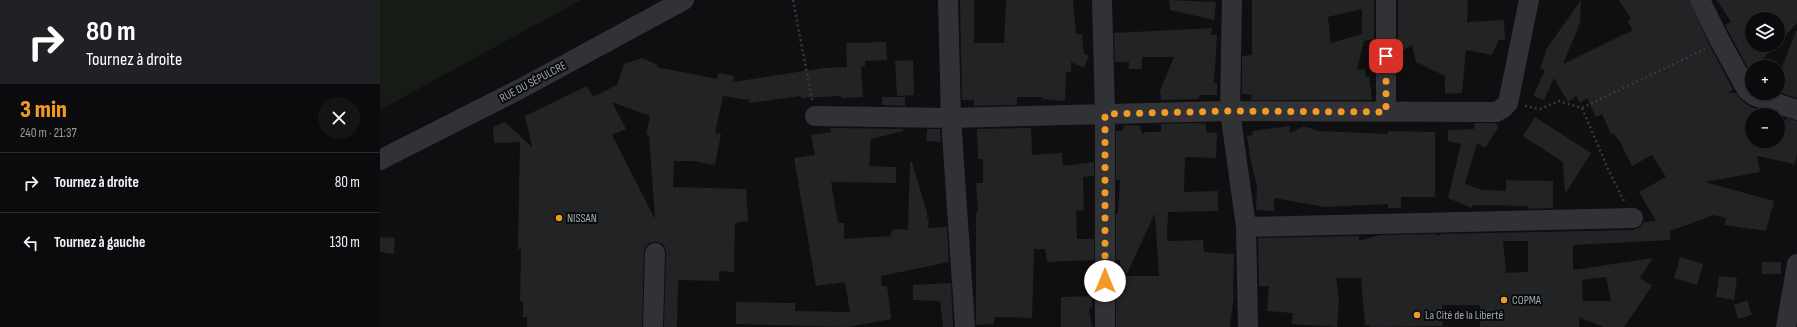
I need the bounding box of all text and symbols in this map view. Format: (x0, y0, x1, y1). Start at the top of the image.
map controls (1745, 12, 1785, 148)
button: layers (1745, 12, 1785, 52)
text: 80 m (86, 15, 135, 48)
icon: right (20, 16, 72, 68)
pin (1369, 39, 1403, 73)
icon: arrive (1375, 45, 1397, 67)
text: Tournez à droite (86, 49, 182, 70)
street label: RUE DU SÉPULCRE (497, 58, 569, 106)
button: + (1745, 60, 1785, 100)
text: 3 min (20, 95, 67, 124)
button: close (318, 97, 360, 139)
button: − (1745, 108, 1785, 148)
text: 240 m · 21:37 (20, 125, 77, 141)
icon: right (20, 172, 42, 194)
text: Tournez à droite (54, 173, 139, 192)
text: 80 m (335, 173, 360, 192)
place label: NISSAN (567, 211, 597, 226)
marker: NISSAN (554, 213, 564, 223)
icon: left (20, 232, 42, 254)
text: Tournez à gauche (54, 233, 145, 252)
text: 130 m (330, 233, 360, 252)
position arrow (1084, 260, 1126, 302)
place label: COPMA (1512, 293, 1542, 308)
marker: COPMA (1499, 295, 1509, 305)
place label: La Cité de la Liberté (1425, 308, 1503, 323)
marker: La Cité de la Liberté (1412, 310, 1422, 320)

